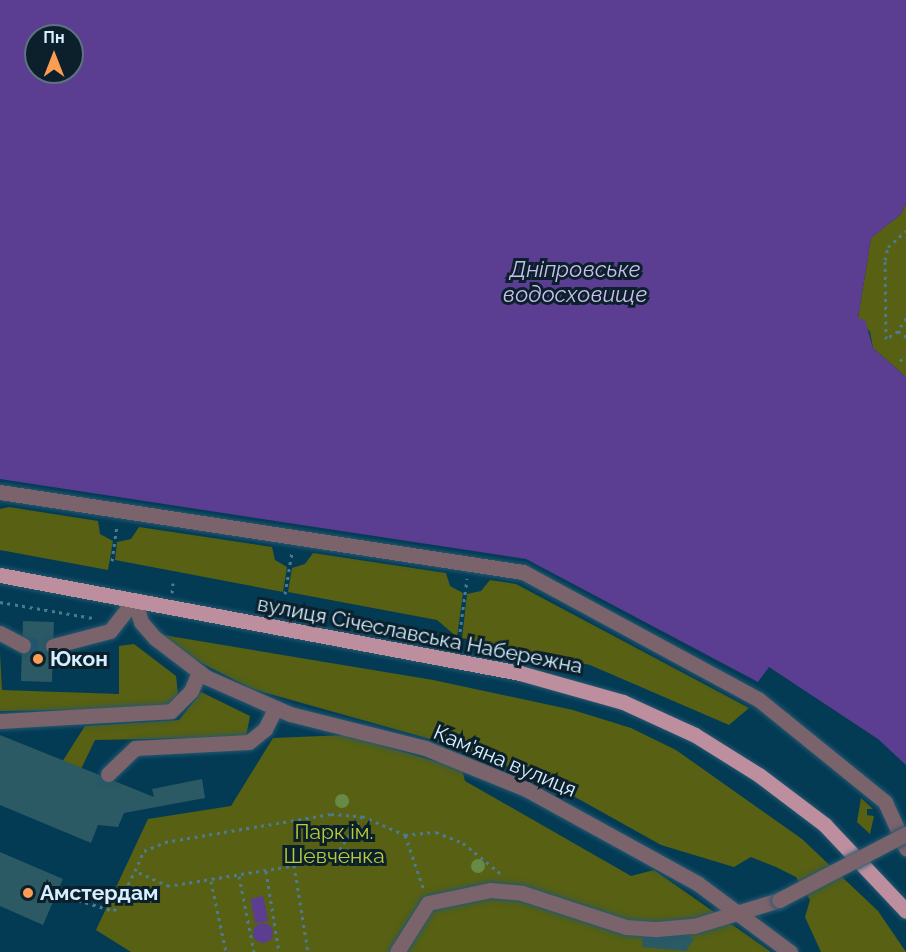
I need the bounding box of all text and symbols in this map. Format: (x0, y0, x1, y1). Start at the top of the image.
north arrow (24, 24, 84, 84)
text: Пн (43, 28, 65, 47)
water label: Дніпровське водосховище (503, 256, 647, 308)
street label: вулиця Січеславська Набережна (255, 591, 585, 679)
place label: Юкон (50, 646, 108, 672)
marker: Юкон (31, 652, 45, 666)
street label: Кам'яна вулиця (430, 720, 580, 802)
park label: Парк iм. Шевченка (283, 819, 385, 869)
place label: Амстердам (40, 880, 158, 906)
marker: Амстердам (21, 886, 35, 900)

